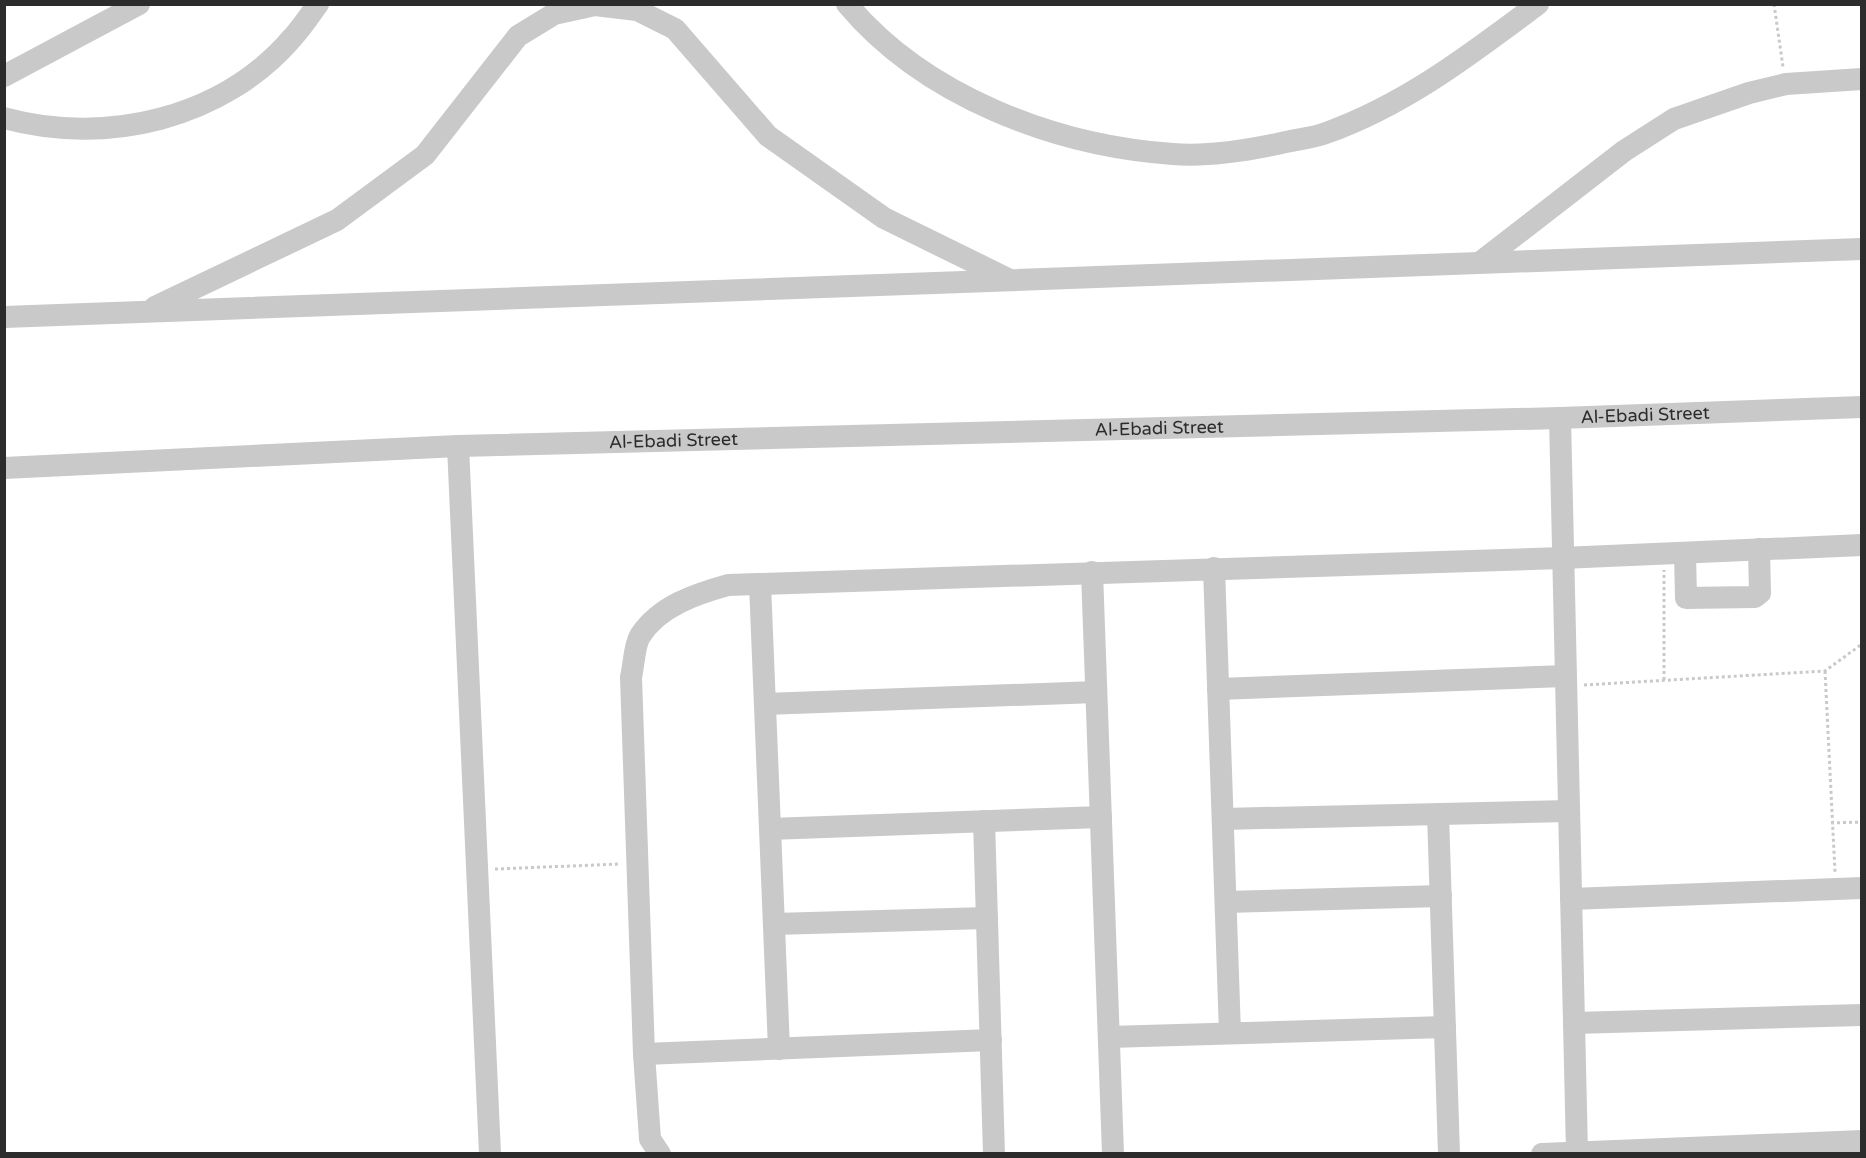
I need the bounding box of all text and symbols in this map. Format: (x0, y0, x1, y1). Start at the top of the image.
street label: Al-Ebadi Street (1580, 402, 1710, 428)
street label: Al-Ebadi Street (1094, 416, 1224, 441)
street label: Al-Ebadi Street (609, 428, 738, 453)

